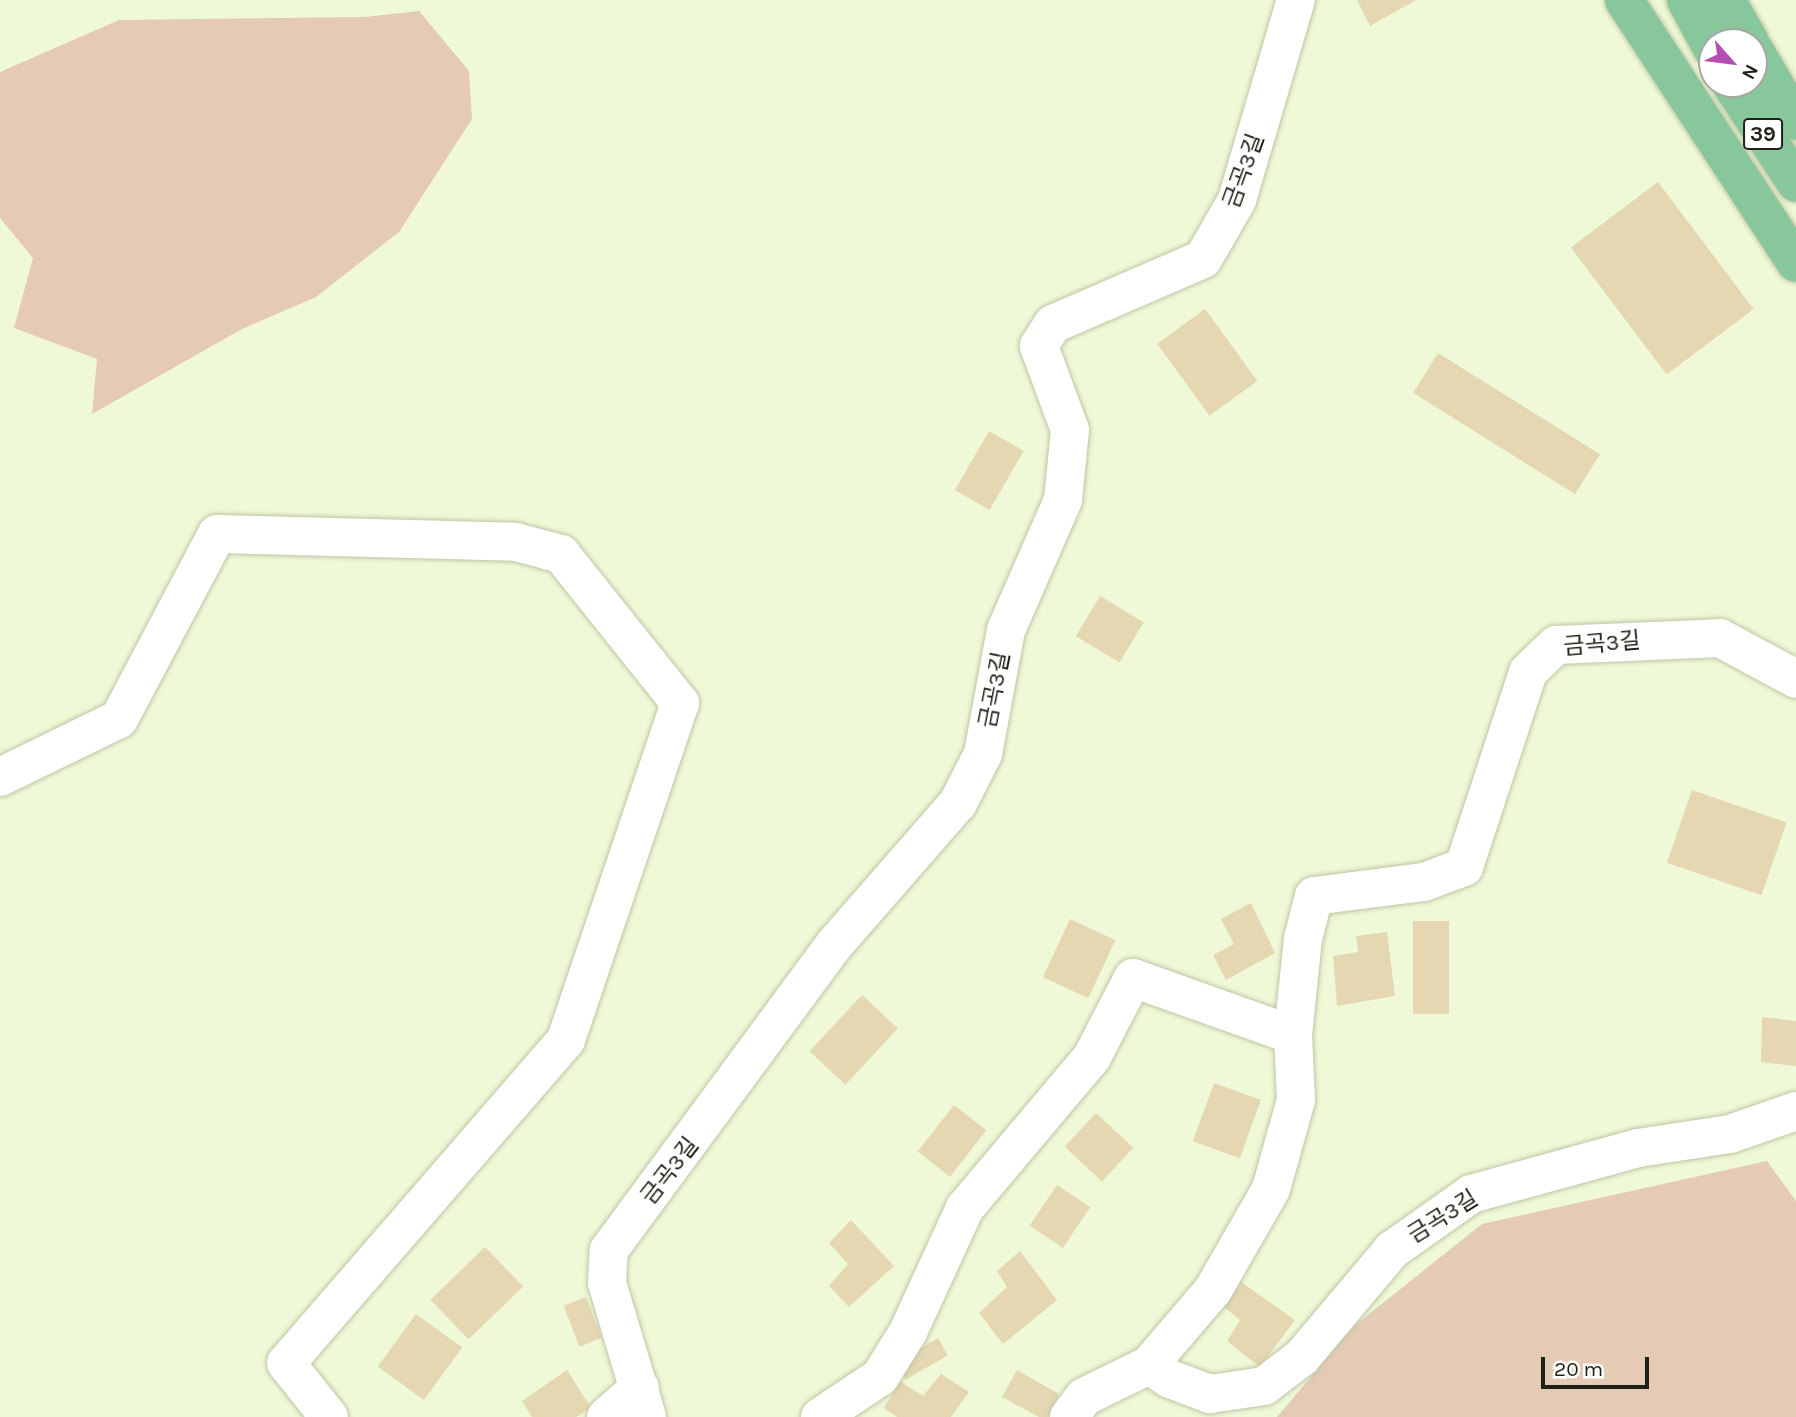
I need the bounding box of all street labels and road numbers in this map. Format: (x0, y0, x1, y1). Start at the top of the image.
road number: 39 (1742, 116, 1784, 152)
street label: 금곡3길 (1218, 130, 1270, 212)
street label: 금곡3길 (1562, 627, 1642, 661)
street label: 금곡3길 (974, 650, 1016, 730)
street label: 금곡3길 (635, 1132, 705, 1210)
street label: 금곡3길 (1403, 1185, 1483, 1249)

